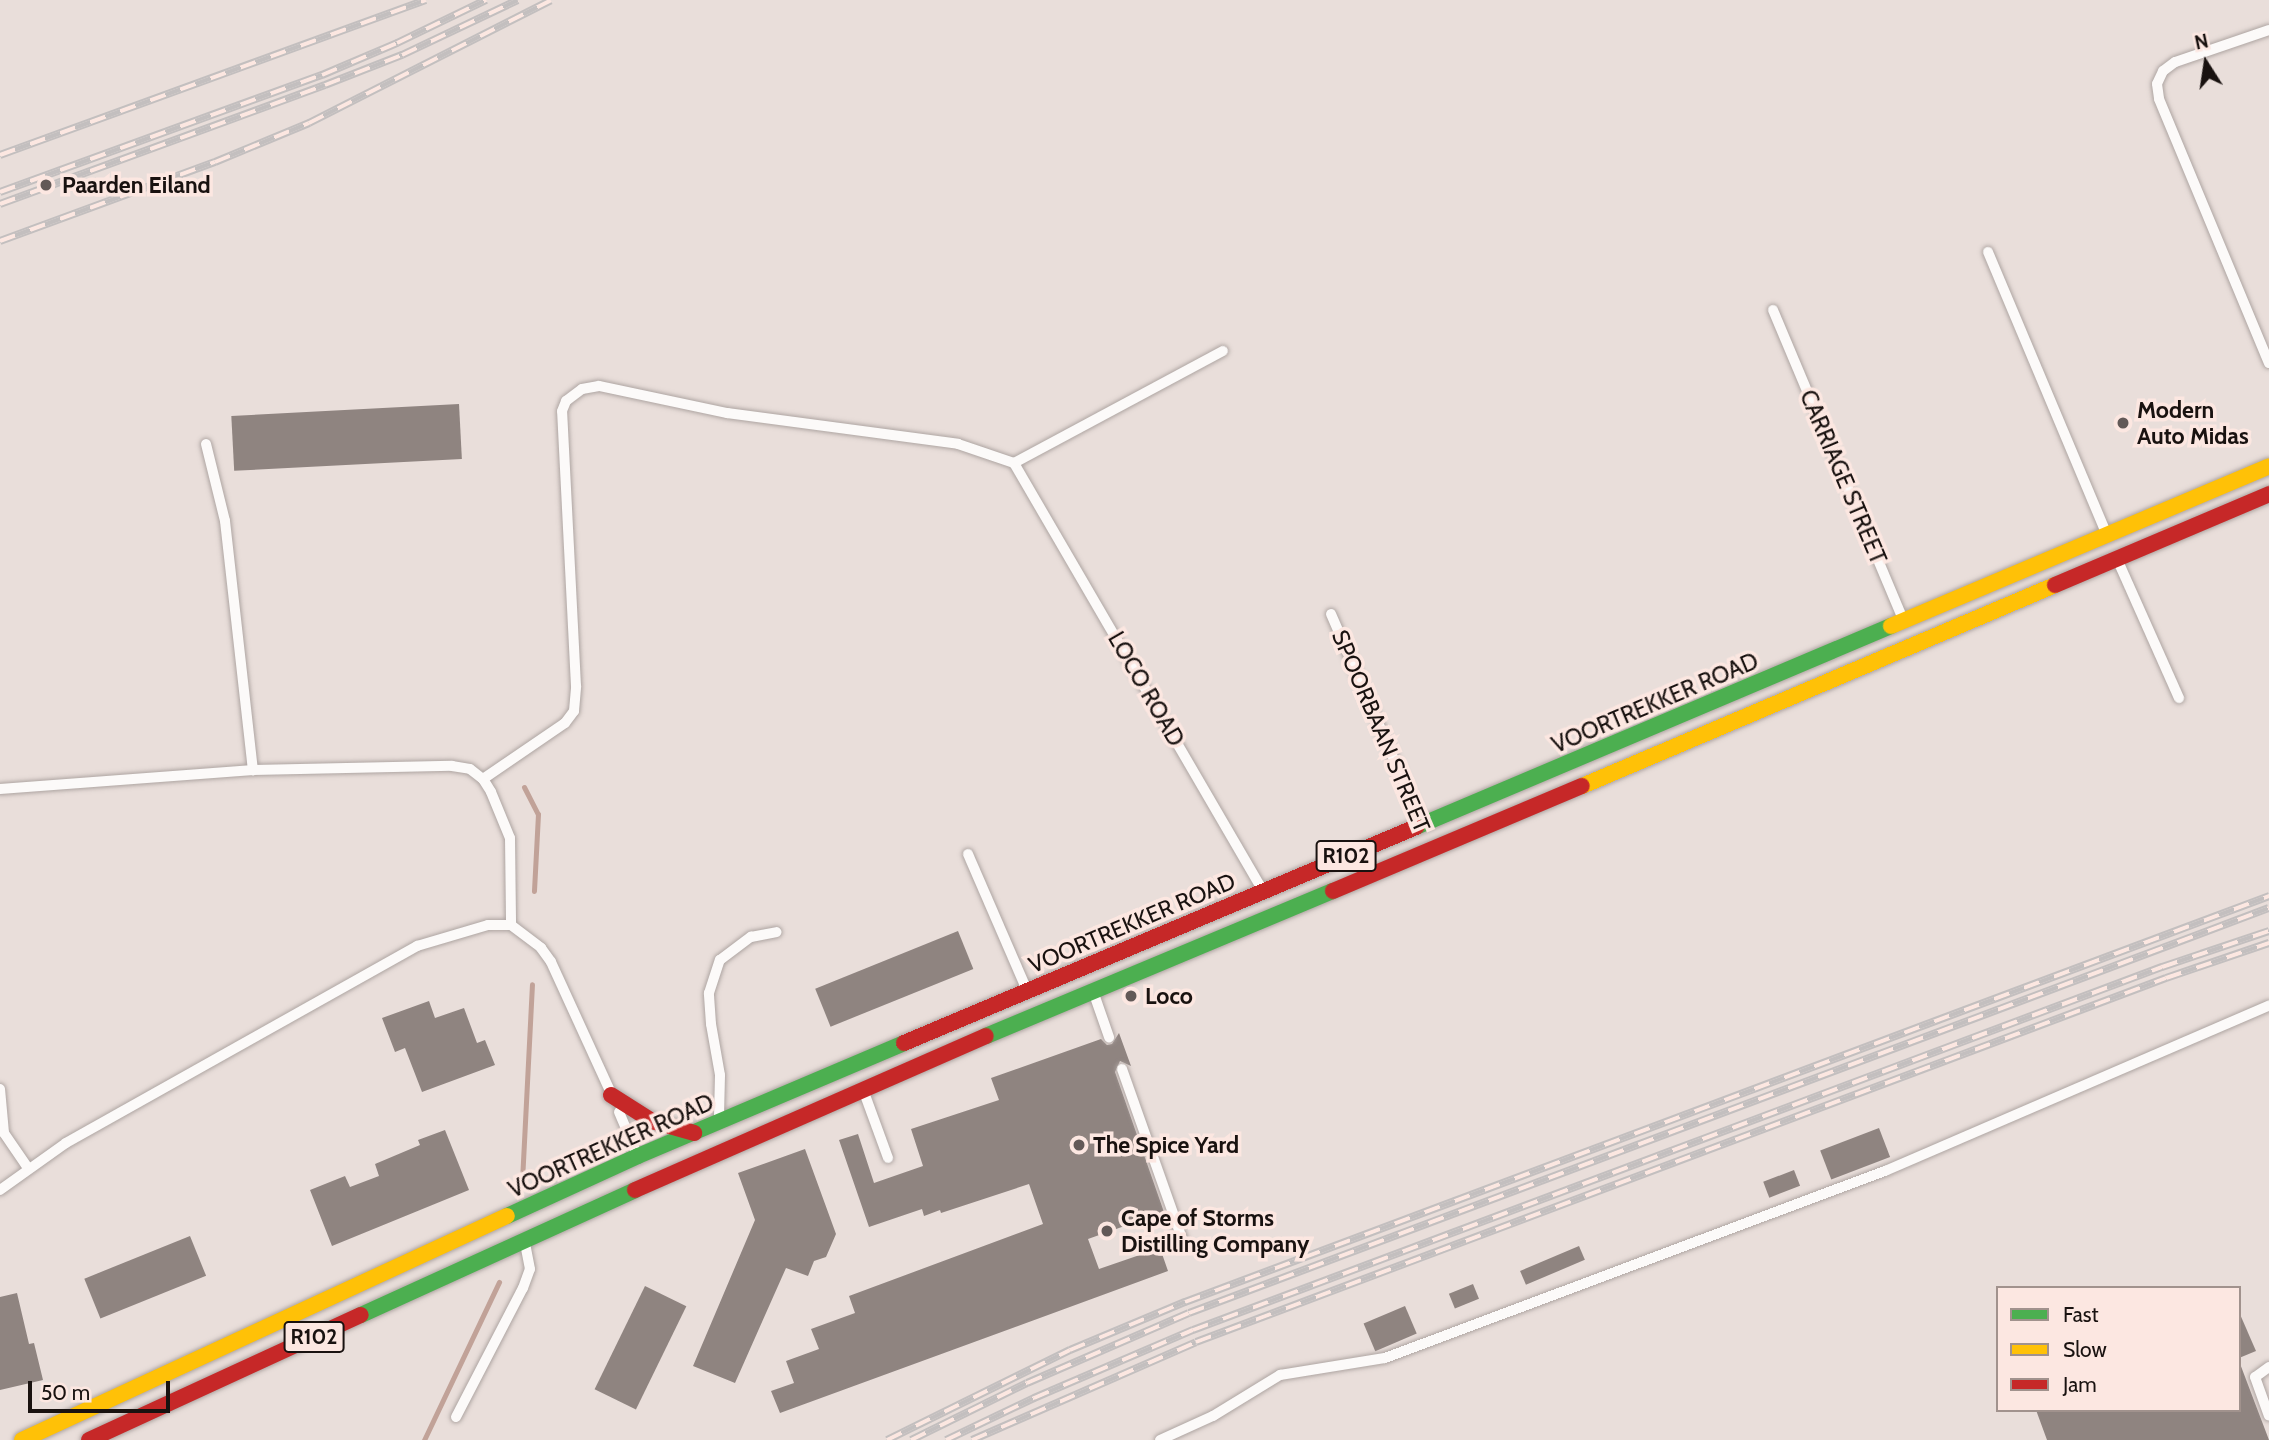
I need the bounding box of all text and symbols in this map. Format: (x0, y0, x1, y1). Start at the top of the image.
north arrow (2171, 28, 2241, 98)
text: N (2193, 29, 2210, 55)
place label: Paarden Eiland (62, 171, 211, 199)
marker: Paarden Eiland (36, 175, 56, 195)
street label: CARRIAGE STREET (1794, 386, 1892, 568)
place label: Modern Auto Midas (2137, 396, 2249, 450)
marker: Modern Auto Midas (2115, 415, 2131, 431)
street label: SPOORBAAN STREET (1326, 626, 1436, 836)
street label: LOCO ROAD (1102, 627, 1190, 751)
street label: VOORTREKKER ROAD (1548, 647, 1762, 759)
road number: R102 (1314, 838, 1378, 874)
street label: VOORTREKKER ROAD (1025, 867, 1239, 979)
place label: Loco (1145, 982, 1193, 1010)
marker: Loco (1123, 988, 1139, 1004)
street label: VOORTREKKER ROAD (504, 1088, 718, 1204)
place label: The Spice Yard (1093, 1131, 1239, 1159)
marker: The Spice Yard (1071, 1137, 1087, 1153)
place label: Cape of Storms Distilling Company (1121, 1204, 1309, 1258)
marker: Cape of Storms Distilling Company (1099, 1223, 1115, 1239)
legend (1996, 1286, 2241, 1412)
text: Fast (2063, 1302, 2099, 1327)
road number: R102 (282, 1320, 346, 1354)
text: Slow (2063, 1337, 2107, 1362)
scale bar (32, 1366, 173, 1410)
text: Jam (2063, 1372, 2097, 1397)
text: 50 m (41, 1380, 90, 1405)

